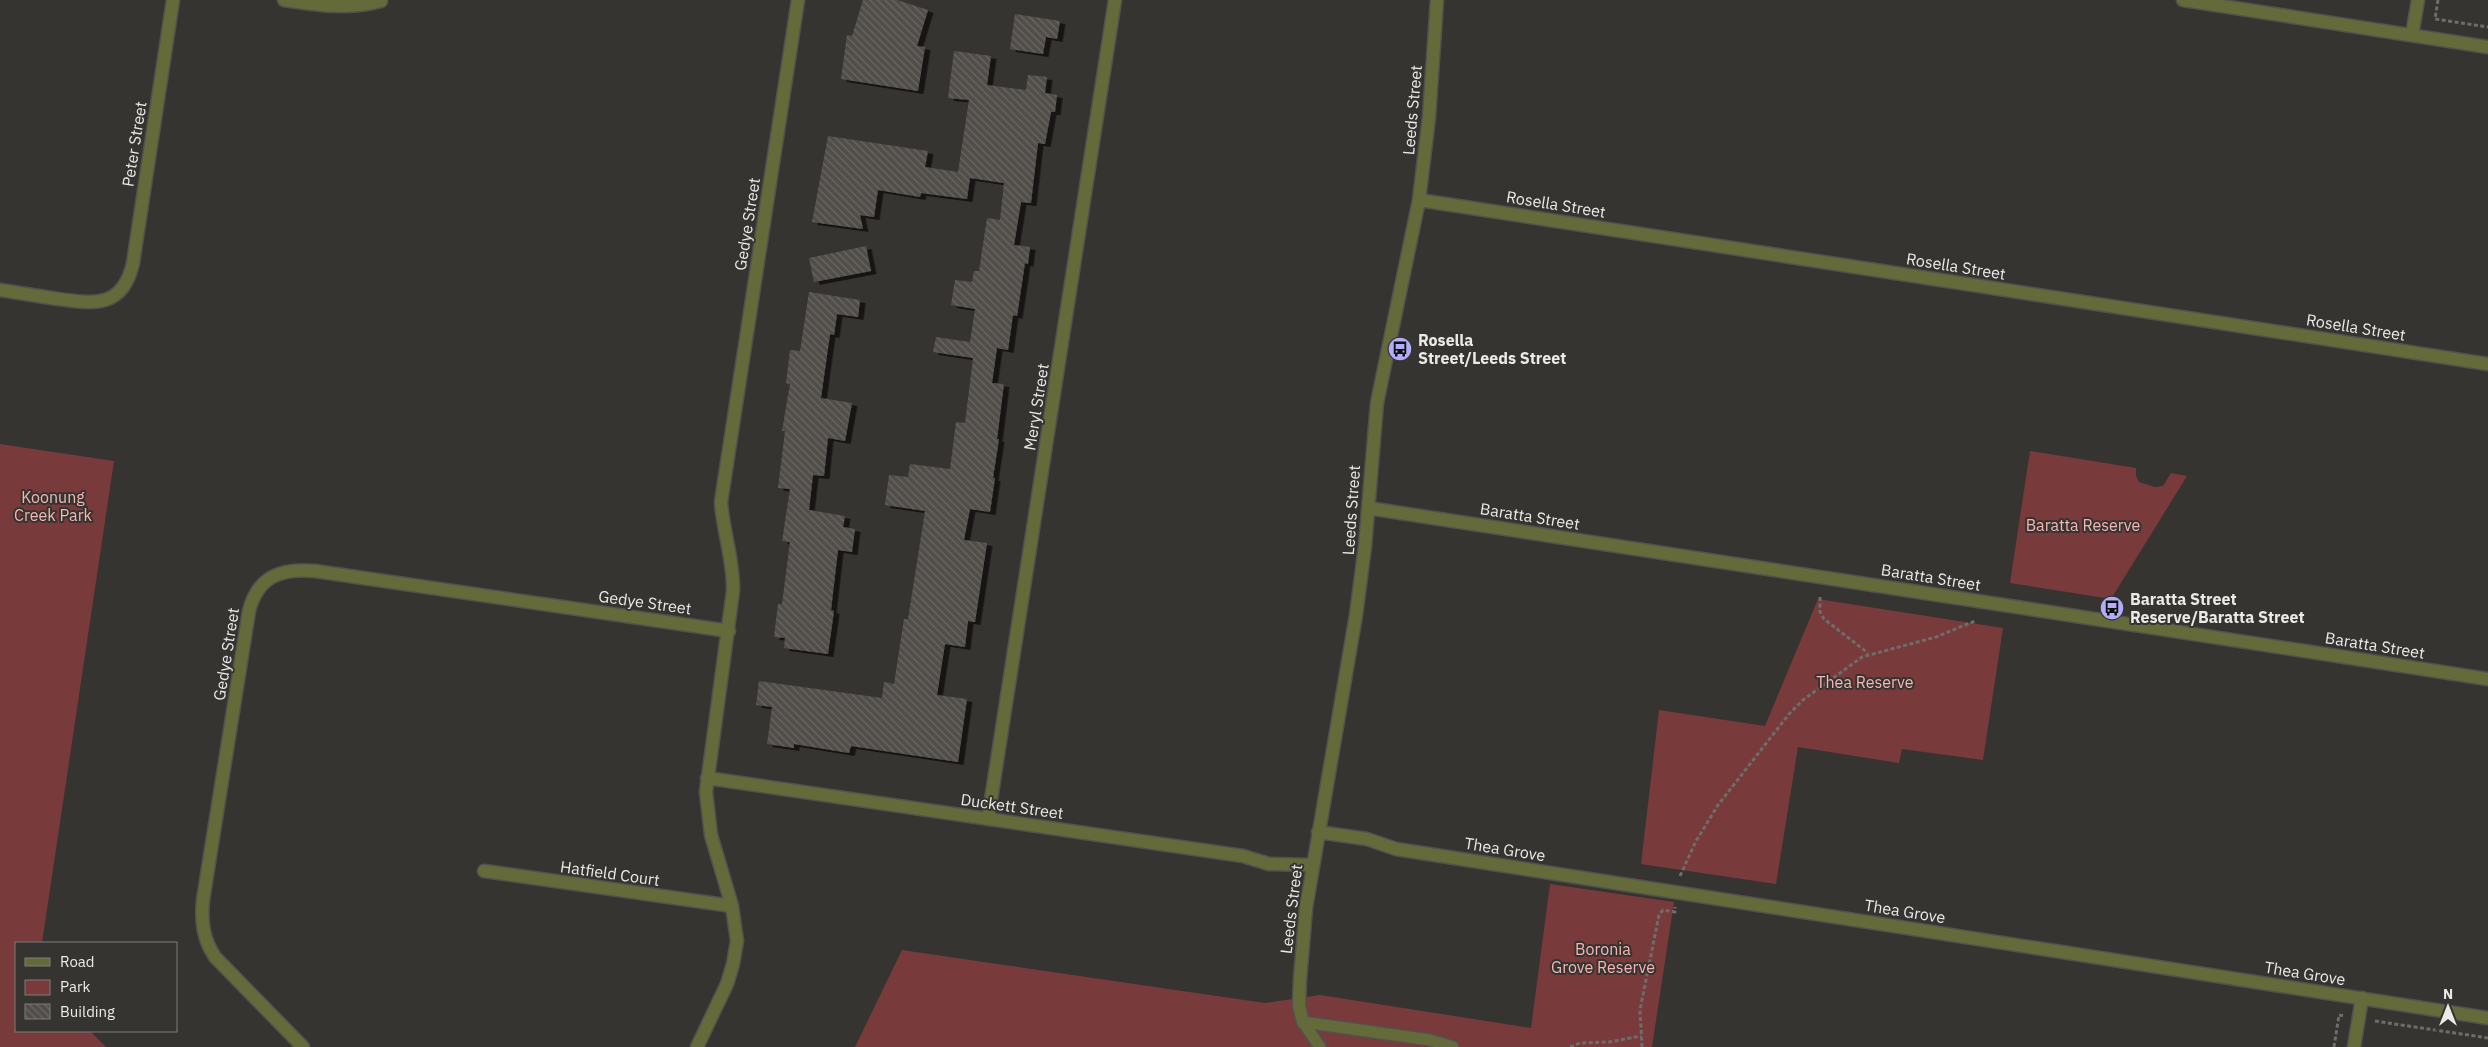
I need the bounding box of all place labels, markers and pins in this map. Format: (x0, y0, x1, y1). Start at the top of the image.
place label: Rosella Street/Leeds Street (1418, 330, 1566, 368)
bus stop icon: Rosella Street/Leeds Street (1387, 336, 1413, 362)
place label: Baratta Street Reserve/Baratta Street (2130, 589, 2305, 627)
bus stop icon: Baratta Street Reserve/Baratta Street (2099, 595, 2125, 621)

